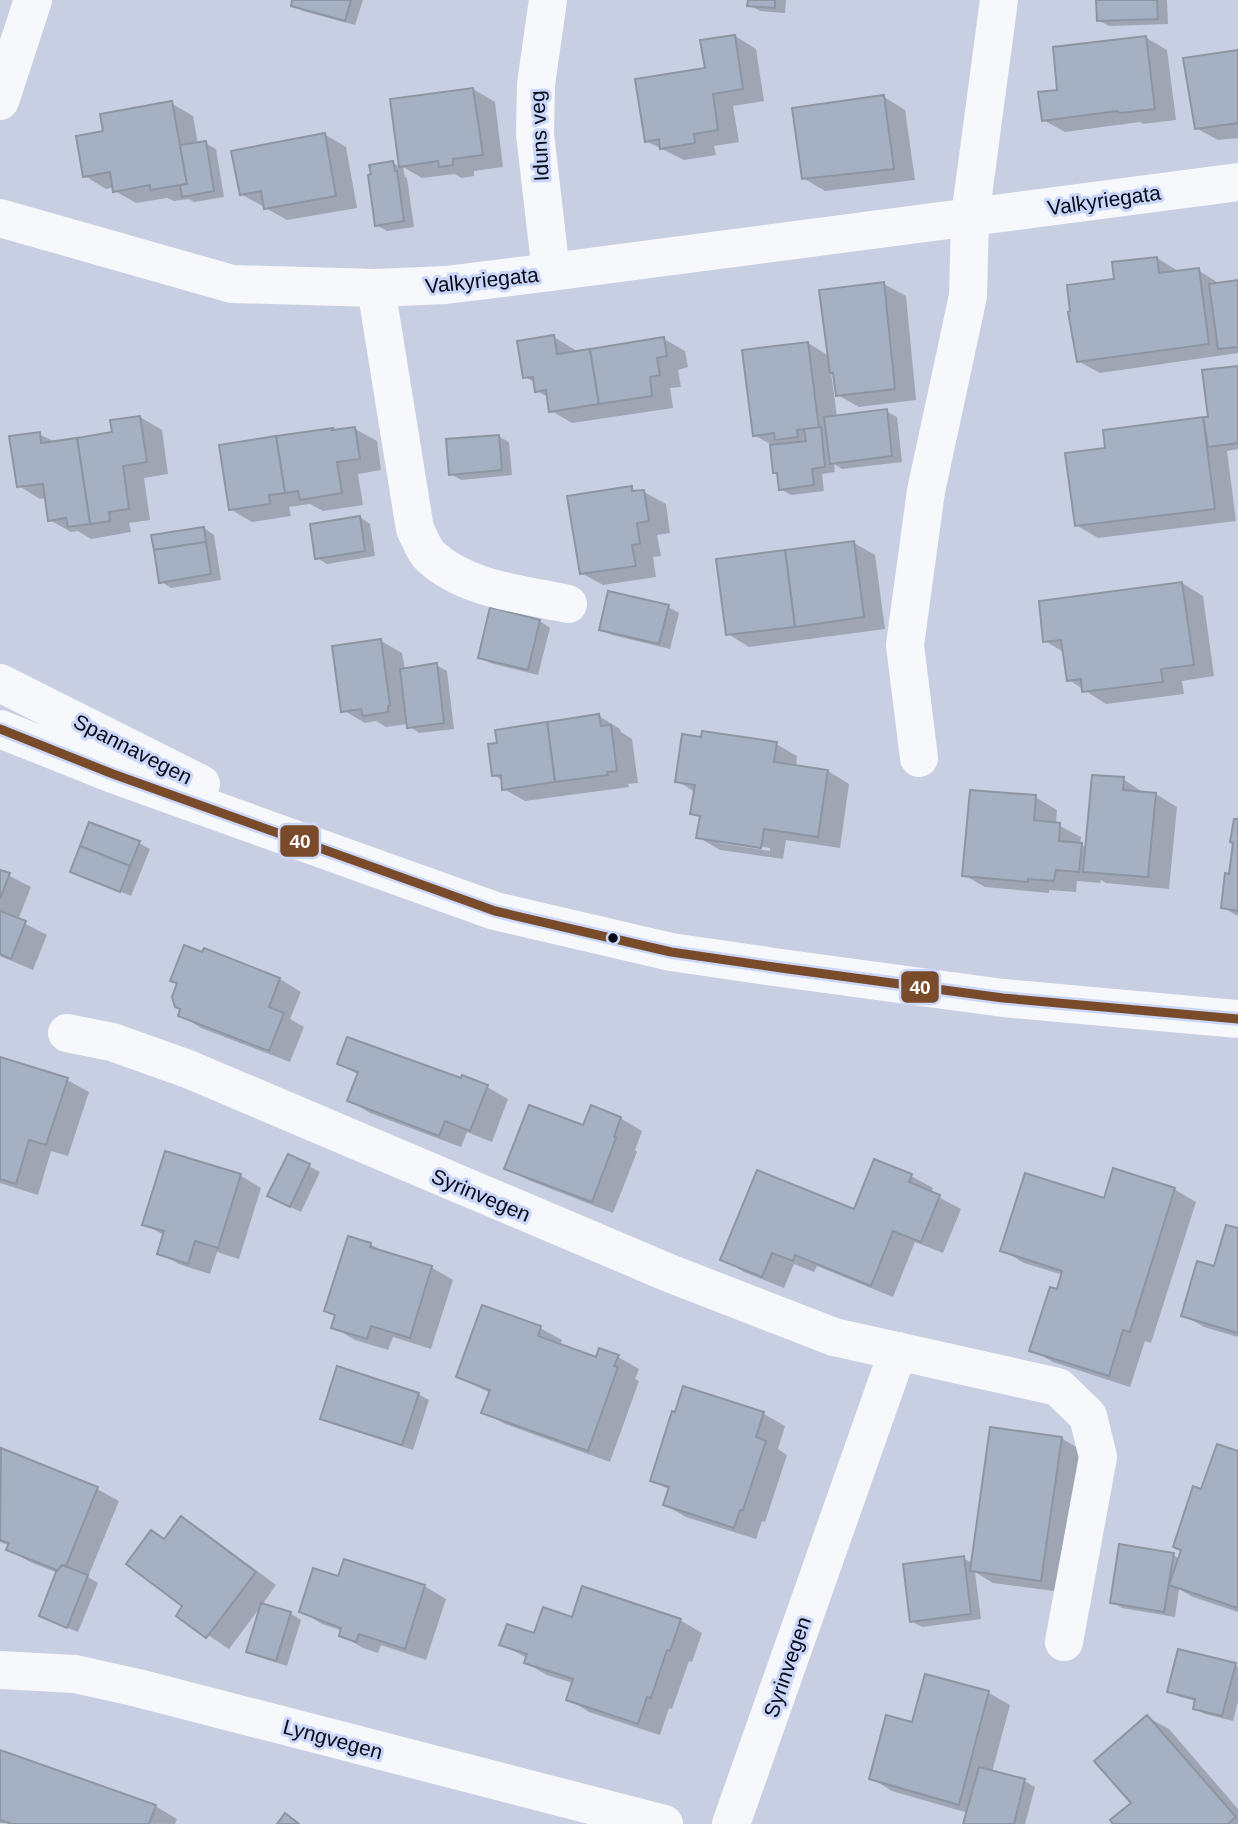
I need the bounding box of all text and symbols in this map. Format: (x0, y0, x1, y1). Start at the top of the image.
street label: Iduns veg (525, 90, 553, 182)
street label: Valkyriegata (1046, 181, 1162, 219)
street label: Valkyriegata (424, 263, 540, 297)
street label: Spannavegen (70, 709, 196, 789)
line badge: 40 (279, 824, 320, 858)
text: 40 (289, 831, 311, 852)
unlabelled marker (606, 931, 620, 945)
line badge: 40 (900, 970, 940, 1004)
text: 40 (909, 977, 931, 998)
street label: Syrinvegen (428, 1164, 534, 1226)
street label: Syrinvegen (759, 1614, 815, 1720)
street label: Lyngvegen (281, 1715, 385, 1763)

